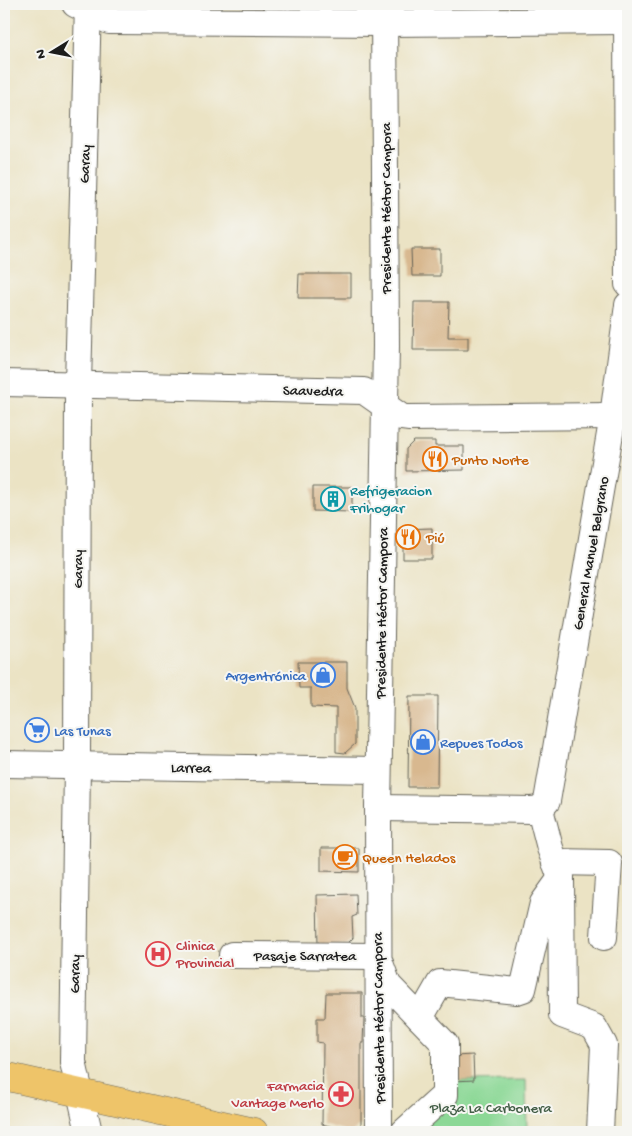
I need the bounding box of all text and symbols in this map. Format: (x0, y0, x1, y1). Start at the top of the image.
north arrow (28, 28, 78, 78)
text: N (32, 48, 51, 60)
street label: Presidente Héctor Campora (378, 122, 396, 295)
street label: Garay (76, 144, 96, 184)
street label: Saavedra (283, 382, 344, 402)
restaurant icon: Punto Norte (422, 446, 448, 472)
place label: Punto Norte (451, 452, 529, 470)
street label: General Manuel Belgrano (570, 475, 614, 632)
place label: Refrigeracion Frihogar (349, 483, 432, 518)
building icon: Refrigeracion Frihogar (320, 486, 346, 512)
restaurant icon: Piú (395, 524, 421, 550)
street label: Presidente Héctor Campora (372, 527, 394, 700)
place label: Piú (425, 530, 445, 548)
street label: Garay (70, 549, 88, 588)
shop icon: Argentrónica (310, 662, 336, 688)
place label: Argentrónica (225, 668, 307, 686)
supermarket icon: Las Tunas (24, 717, 50, 743)
place label: Las Tunas (54, 723, 111, 741)
shop icon: Repues Todos (410, 729, 436, 755)
place label: Repues Todos (440, 735, 523, 753)
street label: Larrea (171, 760, 212, 778)
cafe icon: Queen Helados (332, 844, 358, 870)
place label: Queen Helados (362, 850, 456, 868)
street label: Presidente Héctor Campora (369, 932, 391, 1105)
place label: Clinica Provincial (175, 938, 234, 973)
hospital icon: Clinica Provincial (145, 941, 171, 967)
street label: Pasaje Sarratea (253, 948, 357, 966)
street label: Garay (67, 954, 85, 994)
place label: Farmacia Vantage Merlo (230, 1078, 325, 1113)
pharmacy icon: Farmacia Vantage Merlo (328, 1081, 354, 1107)
park label: Plaza La Carbonera (429, 1100, 553, 1118)

